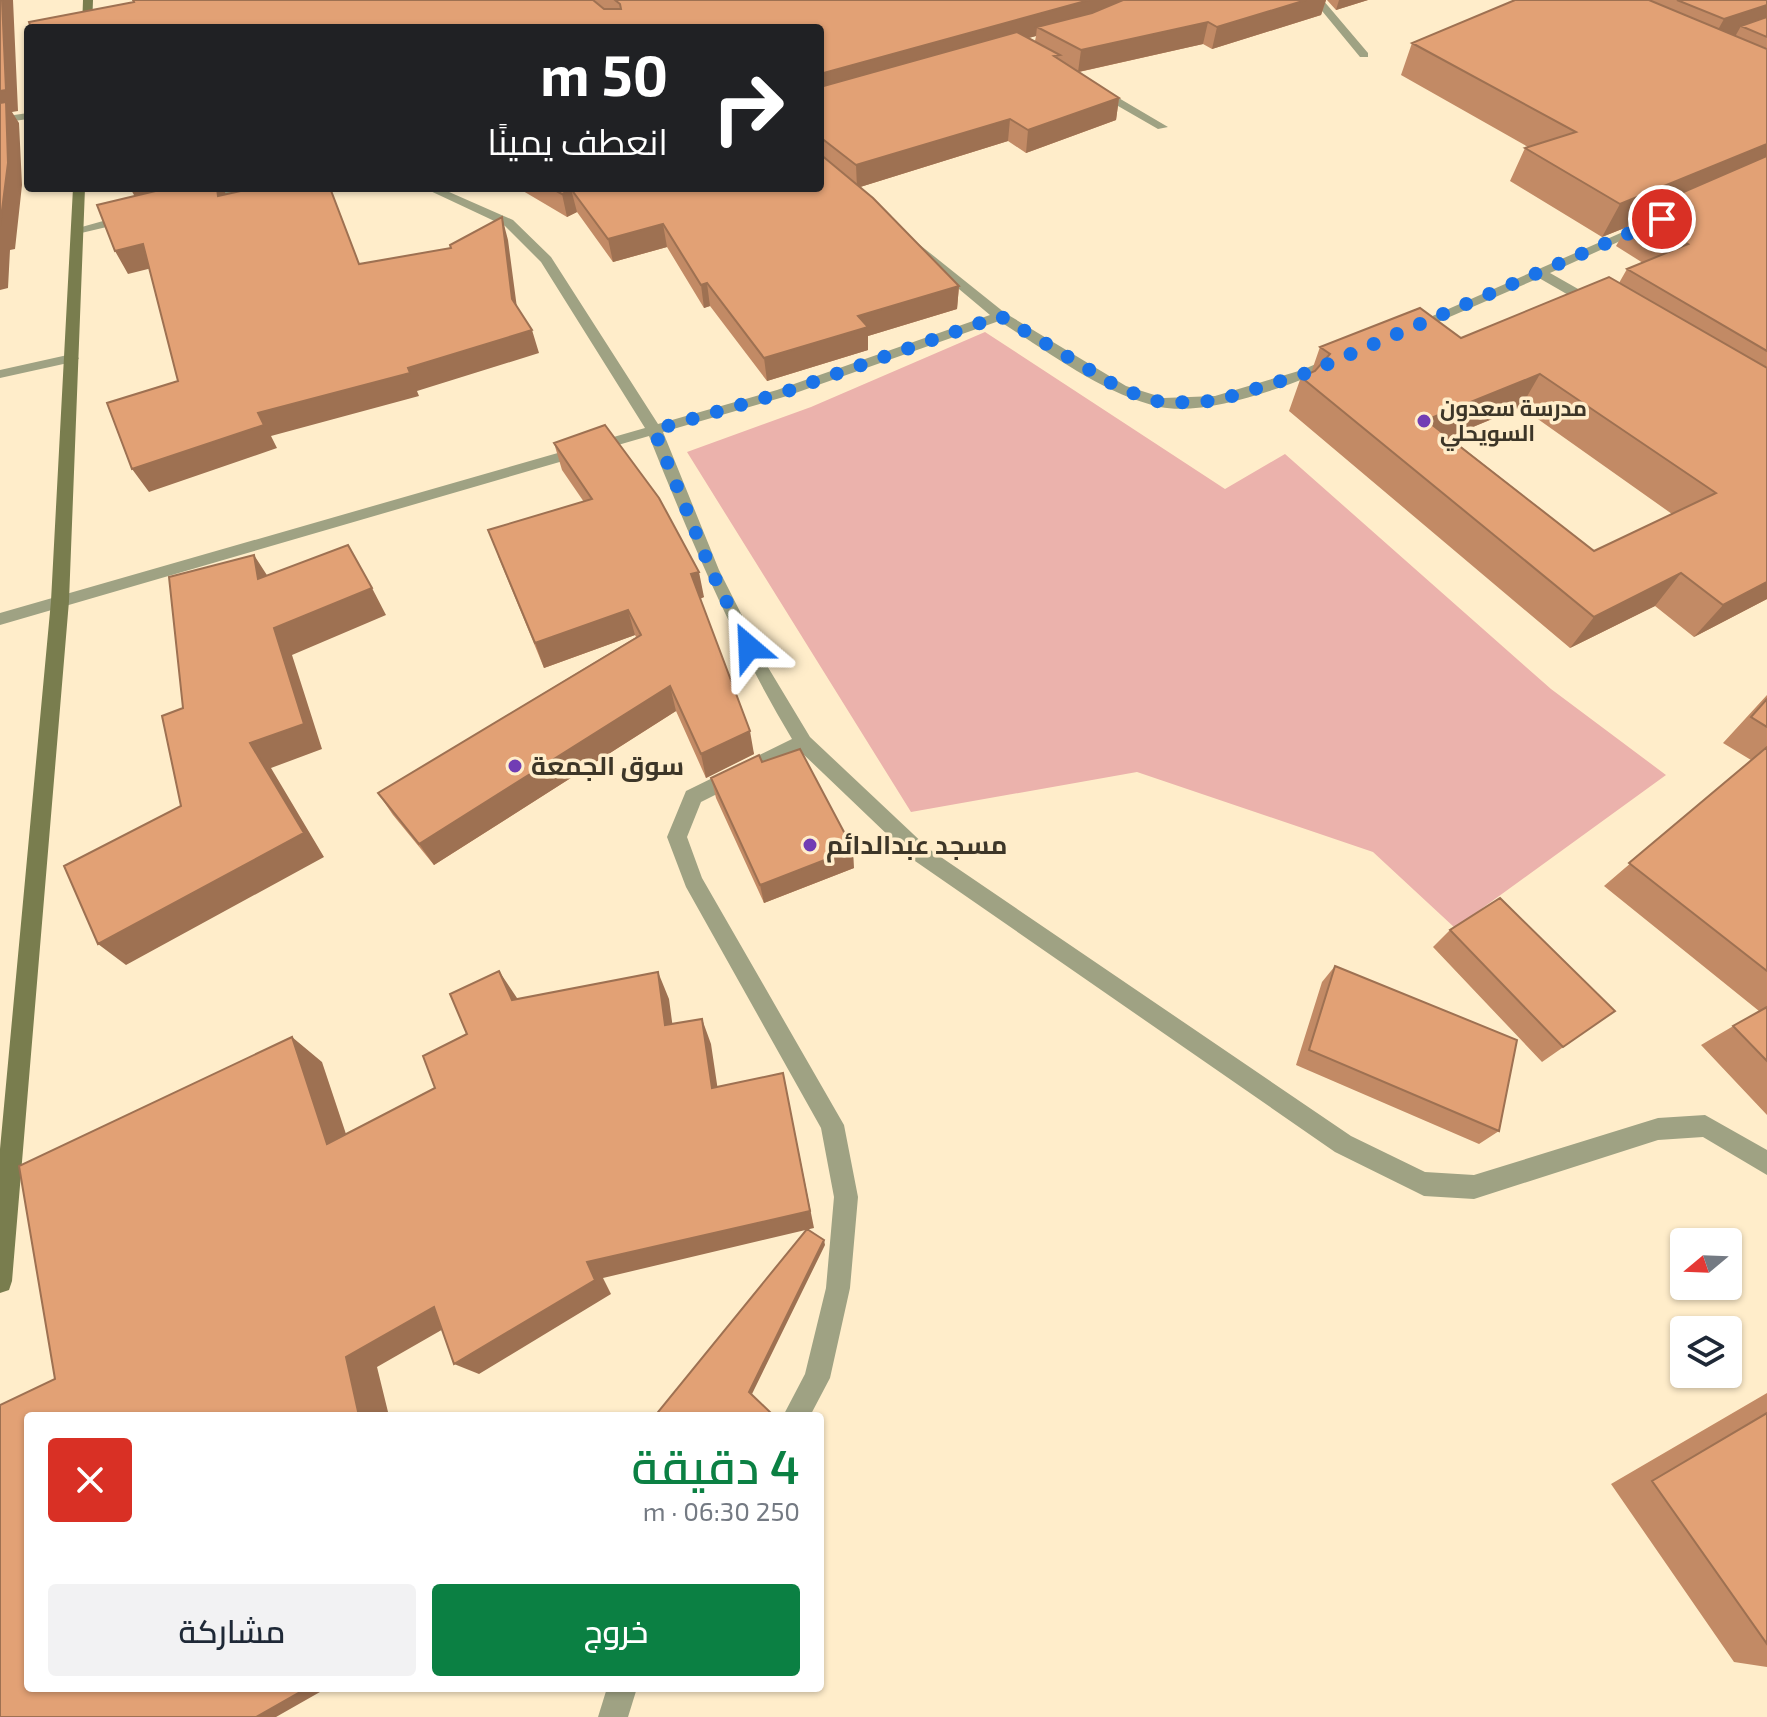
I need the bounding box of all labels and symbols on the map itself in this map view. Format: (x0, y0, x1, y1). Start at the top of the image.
pin (1628, 185, 1696, 253)
place label: مدرسة سعدون السويحلي (1440, 394, 1587, 451)
marker: مدرسة سعدون السويحلي (1415, 412, 1433, 430)
position arrow (707, 605, 791, 689)
place label: سوق الجمعة (531, 749, 684, 782)
marker: سوق الجمعة (506, 757, 524, 775)
place label: مسجد عبدالدائم (826, 828, 1007, 863)
marker: مسجد عبدالدائم (801, 836, 819, 854)
north arrow (1670, 1228, 1742, 1300)

